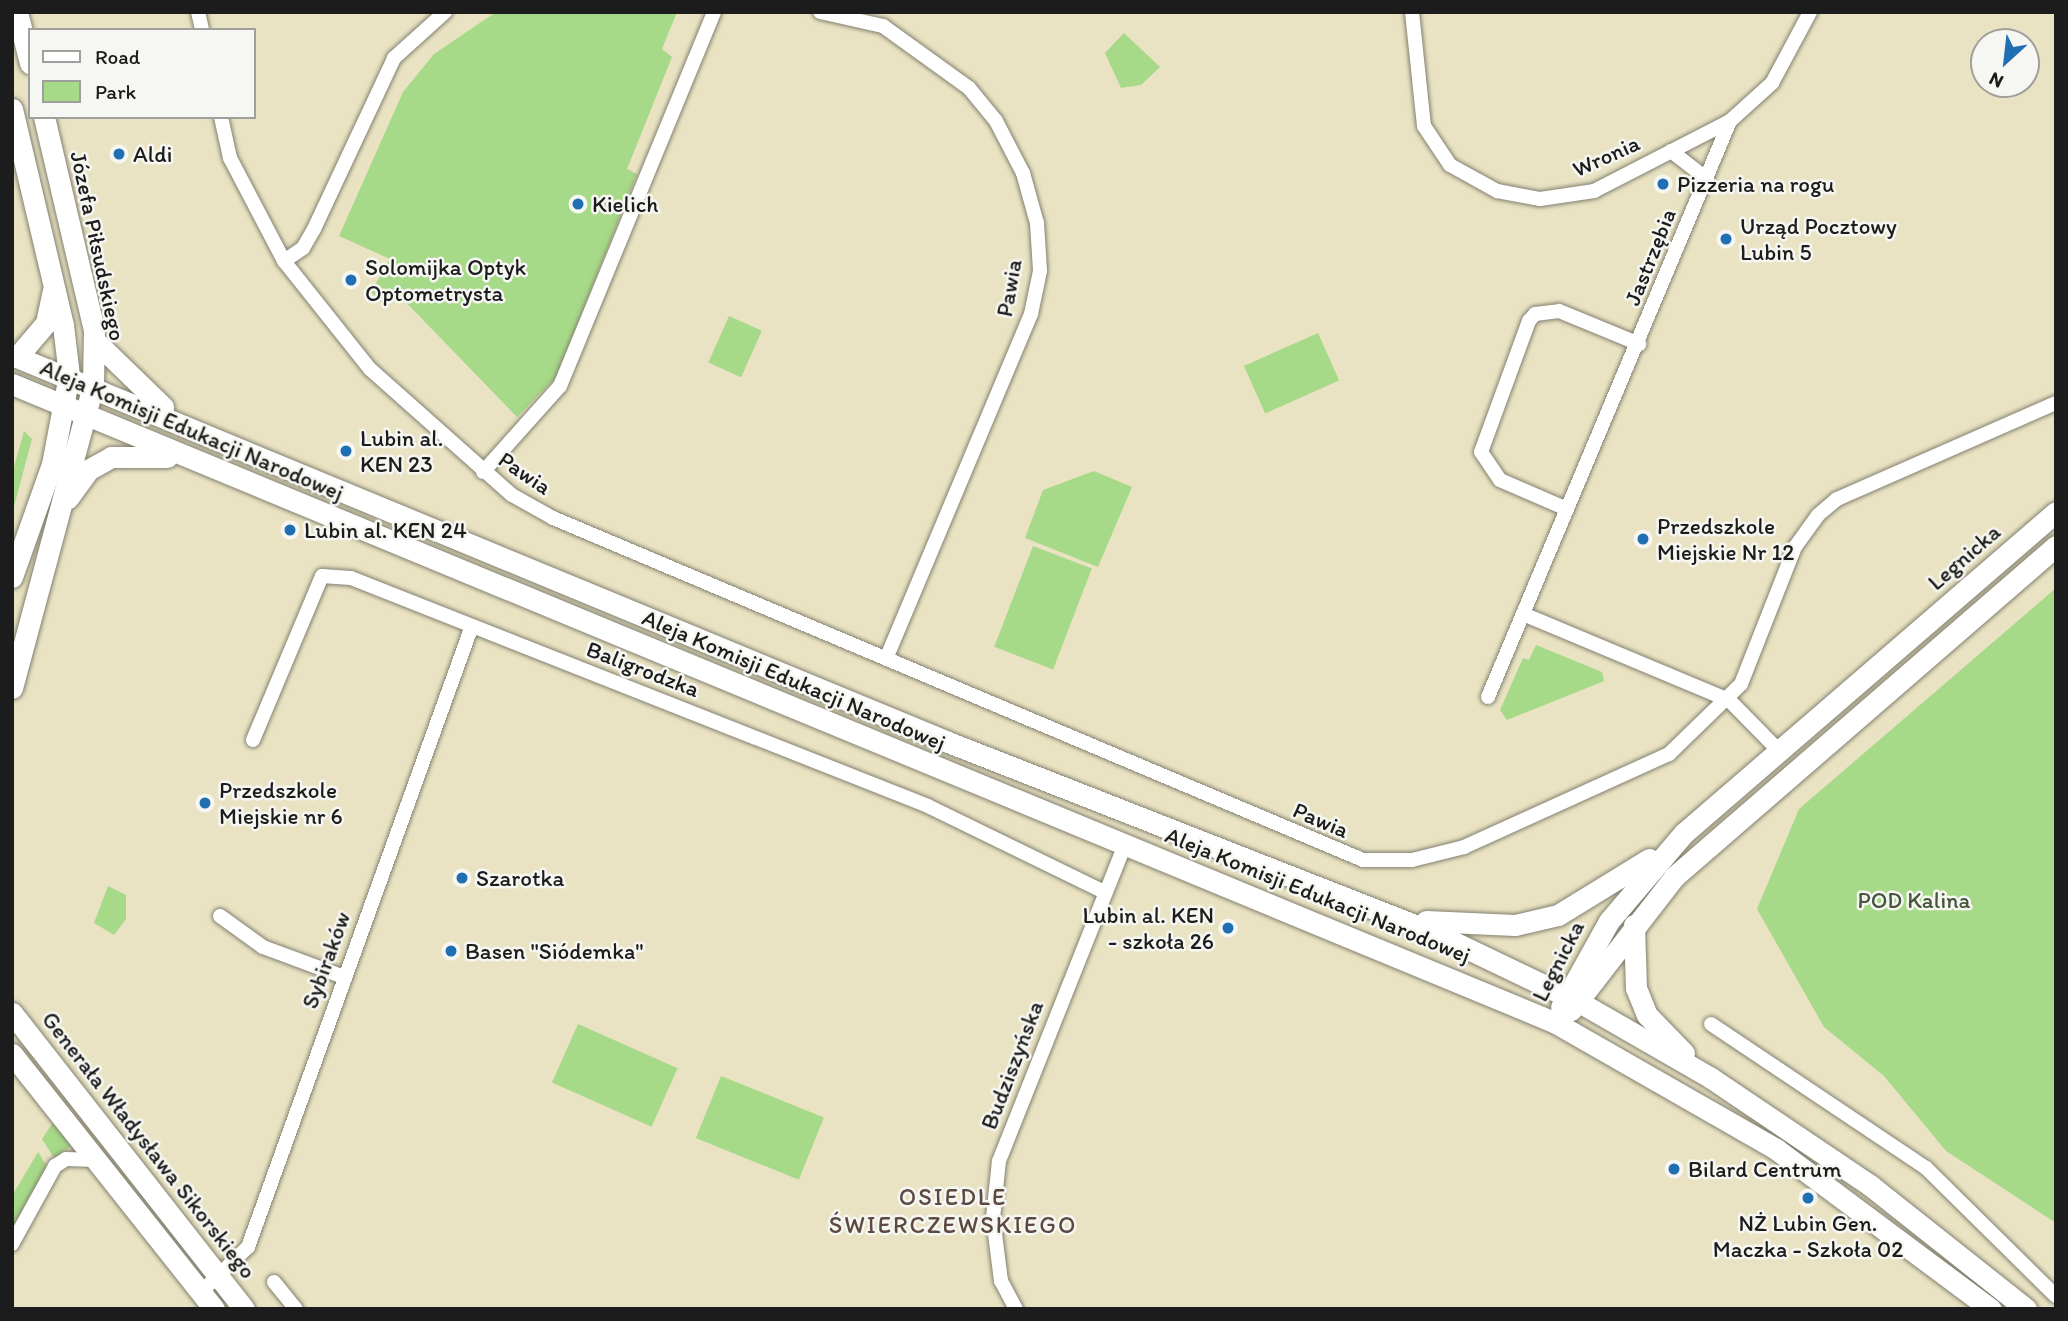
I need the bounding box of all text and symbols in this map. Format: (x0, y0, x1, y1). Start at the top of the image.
legend (28, 28, 256, 119)
north arrow (1970, 28, 2040, 98)
text: Road (95, 44, 140, 69)
text: N (1985, 67, 2007, 94)
text: Park (95, 79, 136, 104)
street label: Wronia (1568, 129, 1644, 183)
place label: Aldi (133, 140, 172, 168)
marker: Aldi (111, 146, 127, 162)
street label: Józefa Piłsudskiego (65, 149, 131, 343)
place label: Pizzeria na rogu (1677, 170, 1836, 198)
marker: Pizzeria na rogu (1655, 176, 1671, 192)
place label: Kielich (592, 190, 659, 218)
marker: Kielich (570, 196, 586, 212)
street label: Jastrzębia (1618, 205, 1682, 309)
place label: Urząd Pocztowy Lubin 5 (1740, 212, 1897, 266)
marker: Urząd Pocztowy Lubin 5 (1718, 231, 1734, 247)
place label: Solomijka Optyk Optometrysta (365, 253, 527, 307)
street label: Pawia (990, 257, 1028, 319)
marker: Solomijka Optyk Optometrysta (343, 272, 359, 288)
street label: Aleja Komisji Edukacji Narodowej (37, 354, 347, 506)
place label: Lubin al. KEN 23 (360, 424, 444, 478)
marker: Lubin al. KEN 23 (338, 443, 354, 459)
street label: Pawia (493, 445, 557, 501)
place label: Przedszkole Miejskie Nr 12 (1657, 512, 1794, 566)
place label: Lubin al. KEN 24 (304, 516, 467, 544)
street label: Legnicka (1922, 518, 2006, 596)
marker: Lubin al. KEN 24 (282, 522, 298, 538)
marker: Przedszkole Miejskie Nr 12 (1635, 531, 1651, 547)
street label: Aleja Komisji Edukacji Narodowej (639, 604, 949, 756)
street label: Baligrodzka (583, 635, 703, 703)
place label: Przedszkole Miejskie nr 6 (219, 776, 343, 830)
marker: Przedszkole Miejskie nr 6 (197, 795, 213, 811)
street label: Pawia (1289, 796, 1353, 844)
street label: Aleja Komisji Edukacji Narodowej (1162, 821, 1474, 969)
place label: Szarotka (476, 864, 564, 892)
marker: Szarotka (454, 870, 470, 886)
park label: POD Kalina (1858, 886, 1970, 914)
place label: Lubin al. KEN - szkoła 26 (1082, 901, 1214, 955)
street label: Sybiraków (296, 908, 356, 1012)
street label: Legnicka (1526, 916, 1590, 1006)
marker: Lubin al. KEN - szkoła 26 (1220, 920, 1236, 936)
place label: Basen "Siódemka" (465, 937, 644, 965)
marker: Basen "Siódemka" (443, 943, 459, 959)
street label: Budziszyńska (975, 997, 1049, 1133)
street label: Generała Władysława Sikorskiego (36, 1006, 262, 1284)
place label: Bilard Centrum (1688, 1155, 1841, 1183)
marker: Bilard Centrum (1666, 1161, 1682, 1177)
district label: OSIEDLE ŚWIERCZEWSKIEGO (830, 1183, 1076, 1239)
marker: NŻ Lubin Gen. Maczka - Szkoła 02 (1800, 1190, 1816, 1206)
place label: NŻ Lubin Gen. Maczka - Szkoła 02 (1713, 1209, 1903, 1263)

